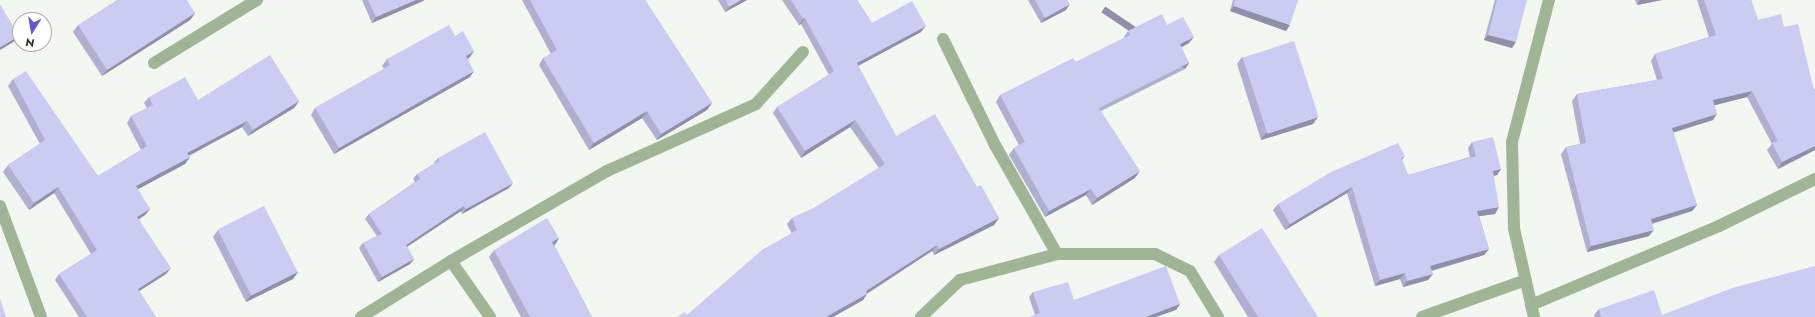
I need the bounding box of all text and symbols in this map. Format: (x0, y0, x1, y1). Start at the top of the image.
north arrow (12, 12, 52, 52)
text: N (24, 34, 36, 51)

